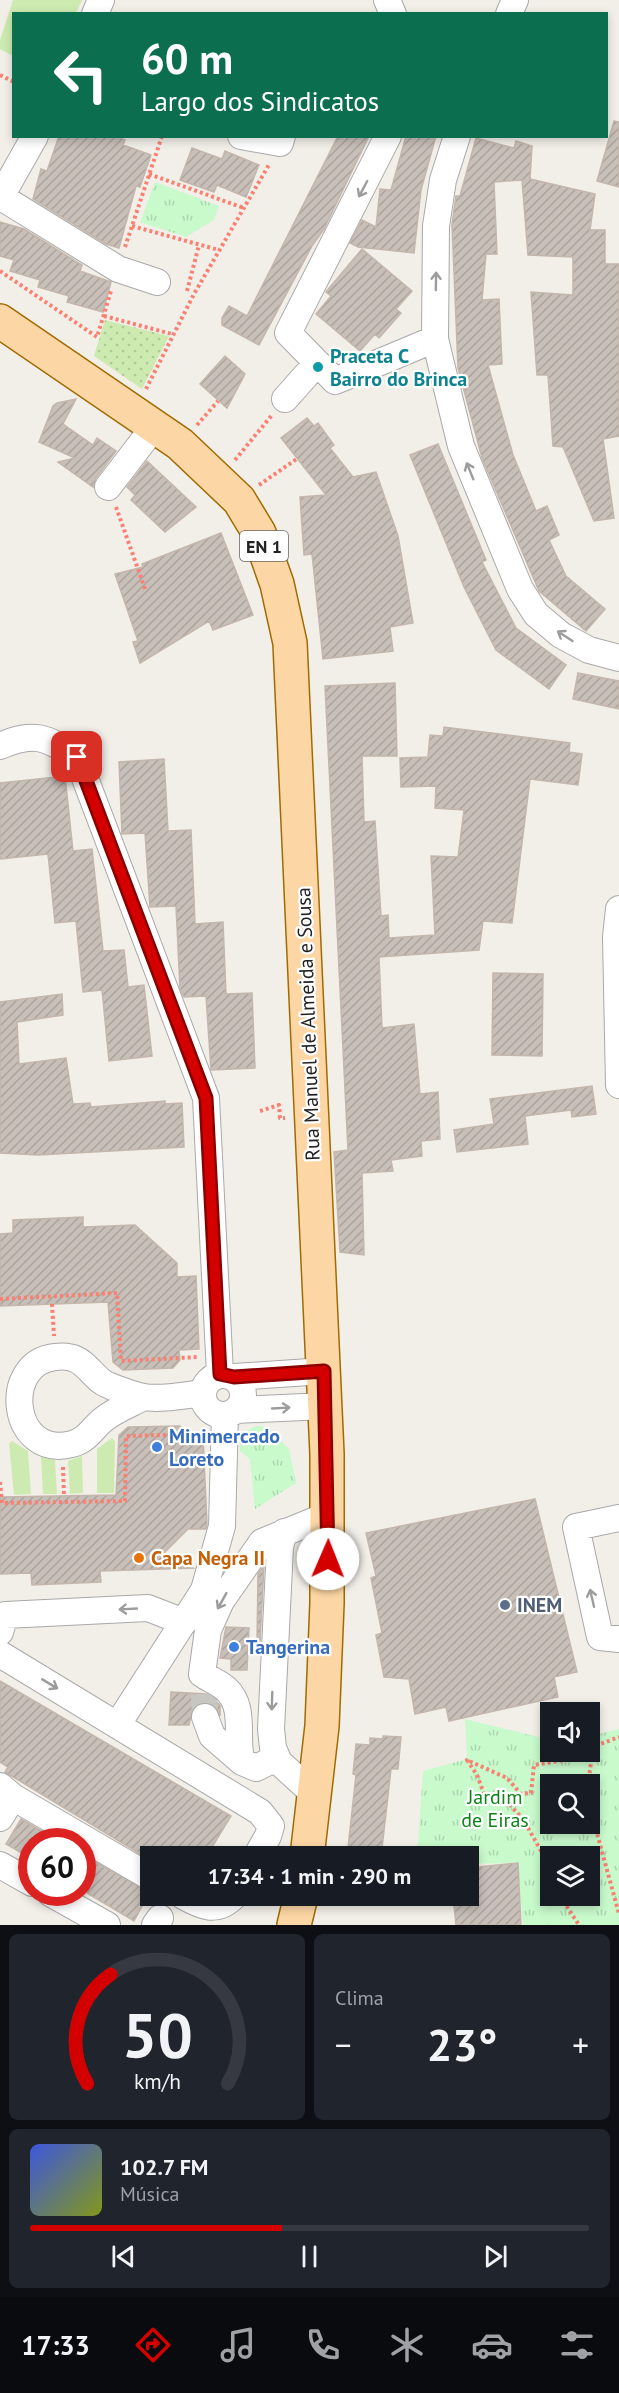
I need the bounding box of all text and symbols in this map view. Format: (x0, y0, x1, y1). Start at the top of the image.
text: 60 m (141, 31, 233, 86)
icon: left (42, 36, 120, 114)
text: Largo dos Sindicatos (141, 84, 379, 118)
one-way arrow (357, 180, 368, 198)
one-way arrow (430, 271, 441, 291)
place label: Praceta C Bairro do Brinca (330, 343, 467, 392)
marker: Praceta C Bairro do Brinca (311, 360, 325, 374)
one-way arrow (464, 462, 475, 480)
road number: EN 1 (240, 531, 288, 561)
one-way arrow (557, 630, 574, 643)
pin (51, 731, 102, 782)
icon: arrive (60, 740, 93, 773)
street label: Rua Manuel de Almeida e Sousa (290, 887, 326, 1161)
one-way arrow (270, 1403, 290, 1414)
place label: Minimercado Loreto (169, 1423, 280, 1472)
marker: Minimercado Loreto (150, 1440, 164, 1454)
position arrow (296, 1527, 360, 1591)
place label: Capa Negra II (151, 1545, 265, 1571)
marker: Capa Negra II (132, 1551, 146, 1565)
one-way arrow (585, 1589, 597, 1608)
one-way arrow (216, 1591, 227, 1609)
place label: INEM (517, 1592, 562, 1618)
marker: INEM (498, 1598, 512, 1612)
one-way arrow (118, 1604, 138, 1615)
place label: Tangerina (246, 1634, 330, 1660)
marker: Tangerina (227, 1640, 241, 1654)
one-way arrow (41, 1678, 58, 1690)
one-way arrow (267, 1690, 278, 1710)
map controls (540, 1702, 600, 1906)
button: sound (540, 1702, 600, 1762)
button: search (540, 1774, 600, 1834)
park label: Jardim de Eiras (461, 1784, 529, 1833)
speed limit sign: 60 (18, 1828, 96, 1906)
button: layers (540, 1846, 600, 1906)
text: 17:34 · 1 min · 290 m (208, 1862, 411, 1890)
text: Clima (335, 1985, 384, 2011)
text: 50 (122, 1994, 192, 2075)
text: 23° (427, 2015, 497, 2073)
text: − (335, 2023, 352, 2066)
text: + (572, 2023, 589, 2066)
text: km/h (133, 2067, 180, 2095)
text: 102.7 FM (120, 2153, 208, 2181)
text: Música (120, 2181, 179, 2207)
icon: previous (107, 2240, 140, 2273)
icon: pause (293, 2240, 326, 2273)
icon: next (479, 2240, 512, 2273)
icon: directions (132, 2324, 174, 2366)
icon: music (217, 2324, 259, 2366)
icon: phone (302, 2324, 344, 2366)
icon: climate (386, 2324, 428, 2366)
icon: car (471, 2324, 513, 2366)
icon: filters (556, 2324, 598, 2366)
text: 17:33 (21, 2328, 90, 2362)

